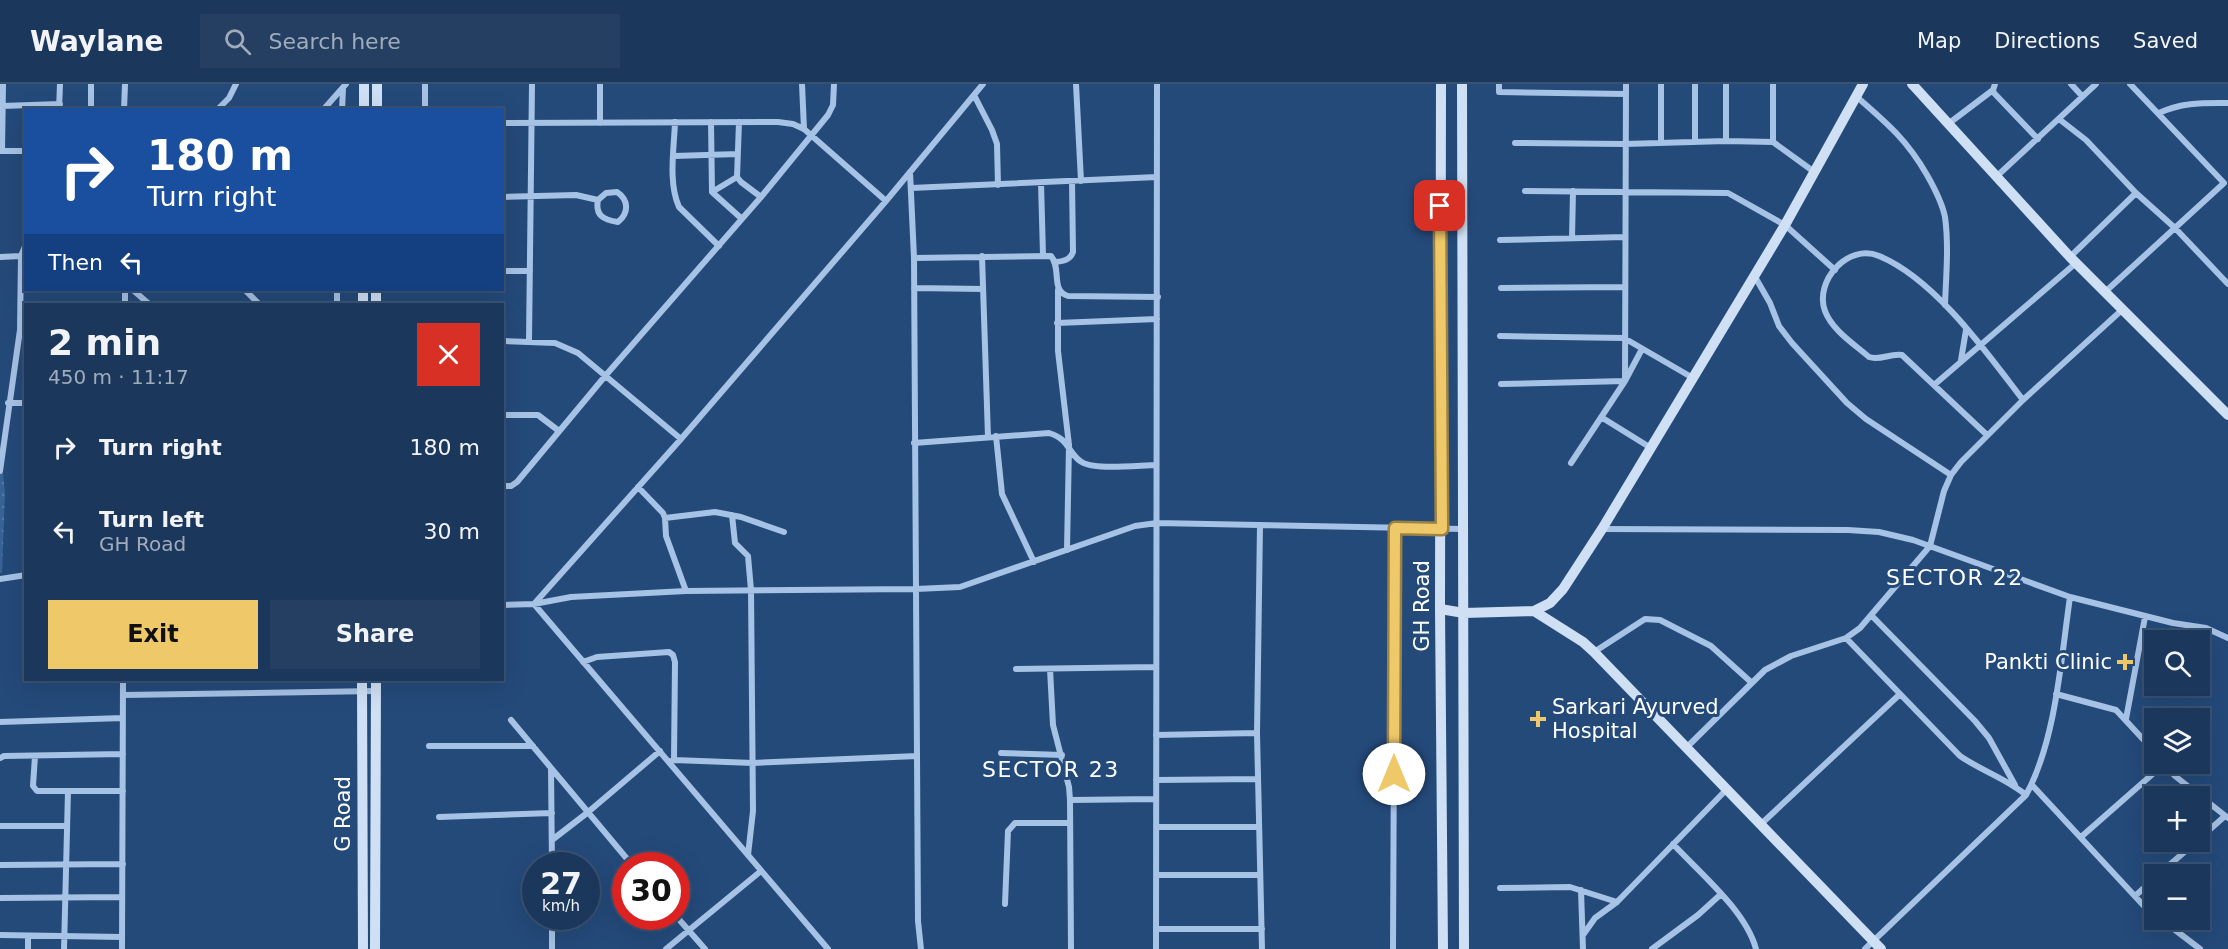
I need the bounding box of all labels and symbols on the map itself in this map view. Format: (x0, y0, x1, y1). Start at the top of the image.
pin (1414, 180, 1465, 231)
street label: GH Road (1410, 560, 1434, 652)
district label: SECTOR 22 (1886, 565, 2024, 590)
place label: Pankti Clinic (1984, 650, 2112, 674)
marker: Pankti Clinic (2116, 653, 2134, 671)
place label: Sarkari Ayurved Hospital (1552, 695, 1719, 743)
marker: Sarkari Ayurved Hospital (1529, 710, 1547, 728)
position arrow (1362, 742, 1426, 806)
district label: SECTOR 23 (982, 757, 1120, 782)
street label: G Road (331, 776, 355, 852)
speed limit sign: 30 (612, 852, 690, 930)

